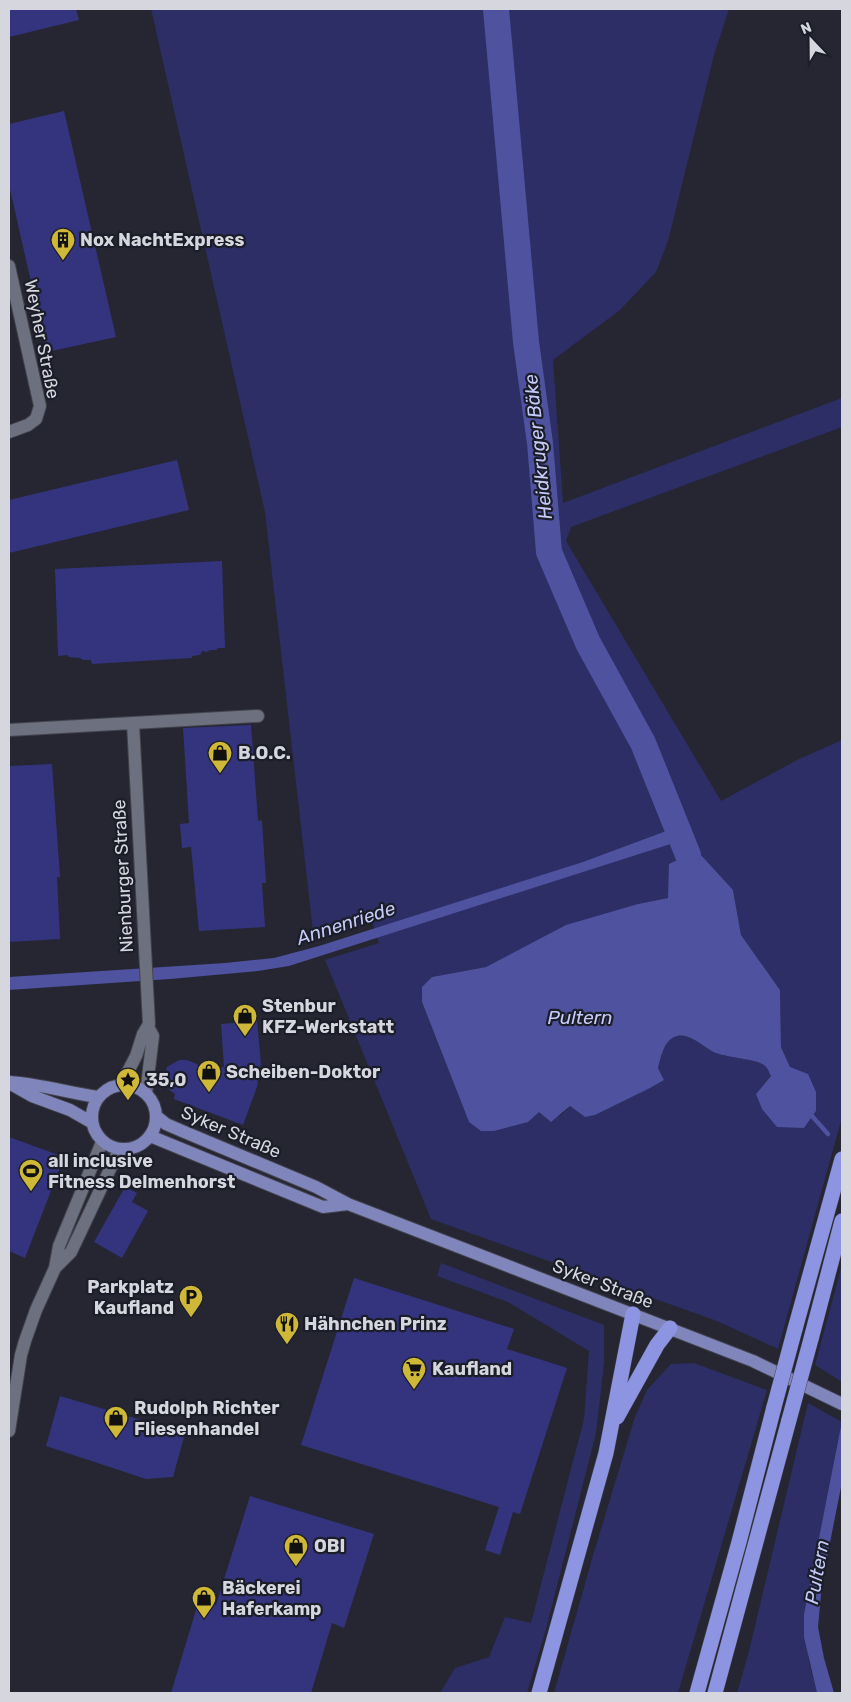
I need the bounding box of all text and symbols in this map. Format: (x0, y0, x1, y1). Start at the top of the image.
north arrow (786, 15, 836, 65)
text: N (798, 19, 814, 38)
building icon: Nox NachtExpress (50, 227, 76, 261)
place label: Nox NachtExpress (80, 229, 244, 251)
street label: Weyher Straße (20, 277, 64, 401)
water label: Heidkruger Bäke (519, 373, 557, 521)
shop icon: B.O.C. (207, 740, 233, 774)
place label: B.O.C. (238, 742, 291, 764)
street label: Nienburger Straße (108, 799, 138, 953)
water label: Annenriede (293, 896, 399, 950)
place label: Stenbur KFZ-Werkstatt (262, 995, 394, 1038)
shop icon: Stenbur KFZ-Werkstatt (232, 1003, 258, 1037)
water label: Pultern (548, 1006, 612, 1029)
shop icon: Scheiben-Doktor (196, 1059, 222, 1093)
place label: Scheiben-Doktor (226, 1061, 380, 1083)
place icon: 35,0 (115, 1067, 141, 1101)
place label: 35,0 (146, 1069, 187, 1091)
street label: Syker Straße (178, 1101, 284, 1163)
place label: all inclusive Fitness Delmenhorst (48, 1150, 235, 1193)
sports icon: all inclusive Fitness Delmenhorst (18, 1158, 44, 1192)
street label: Syker Straße (549, 1255, 657, 1313)
place label: Parkplatz Kaufland (87, 1276, 174, 1319)
parking icon: Parkplatz Kaufland (178, 1284, 204, 1318)
restaurant icon: Hähnchen Prinz (274, 1311, 300, 1345)
place label: Hähnchen Prinz (304, 1313, 447, 1335)
supermarket icon: Kaufland (401, 1356, 427, 1390)
place label: Kaufland (432, 1358, 512, 1380)
place label: Rudolph Richter Fliesenhandel (134, 1397, 279, 1440)
shop icon: Rudolph Richter Fliesenhandel (103, 1405, 129, 1439)
shop icon: OBI (283, 1533, 309, 1567)
place label: OBI (314, 1535, 345, 1557)
water label: Pultern (800, 1538, 834, 1606)
place label: Bäckerei Haferkamp (222, 1577, 321, 1620)
shop icon: Bäckerei Haferkamp (191, 1585, 217, 1619)

